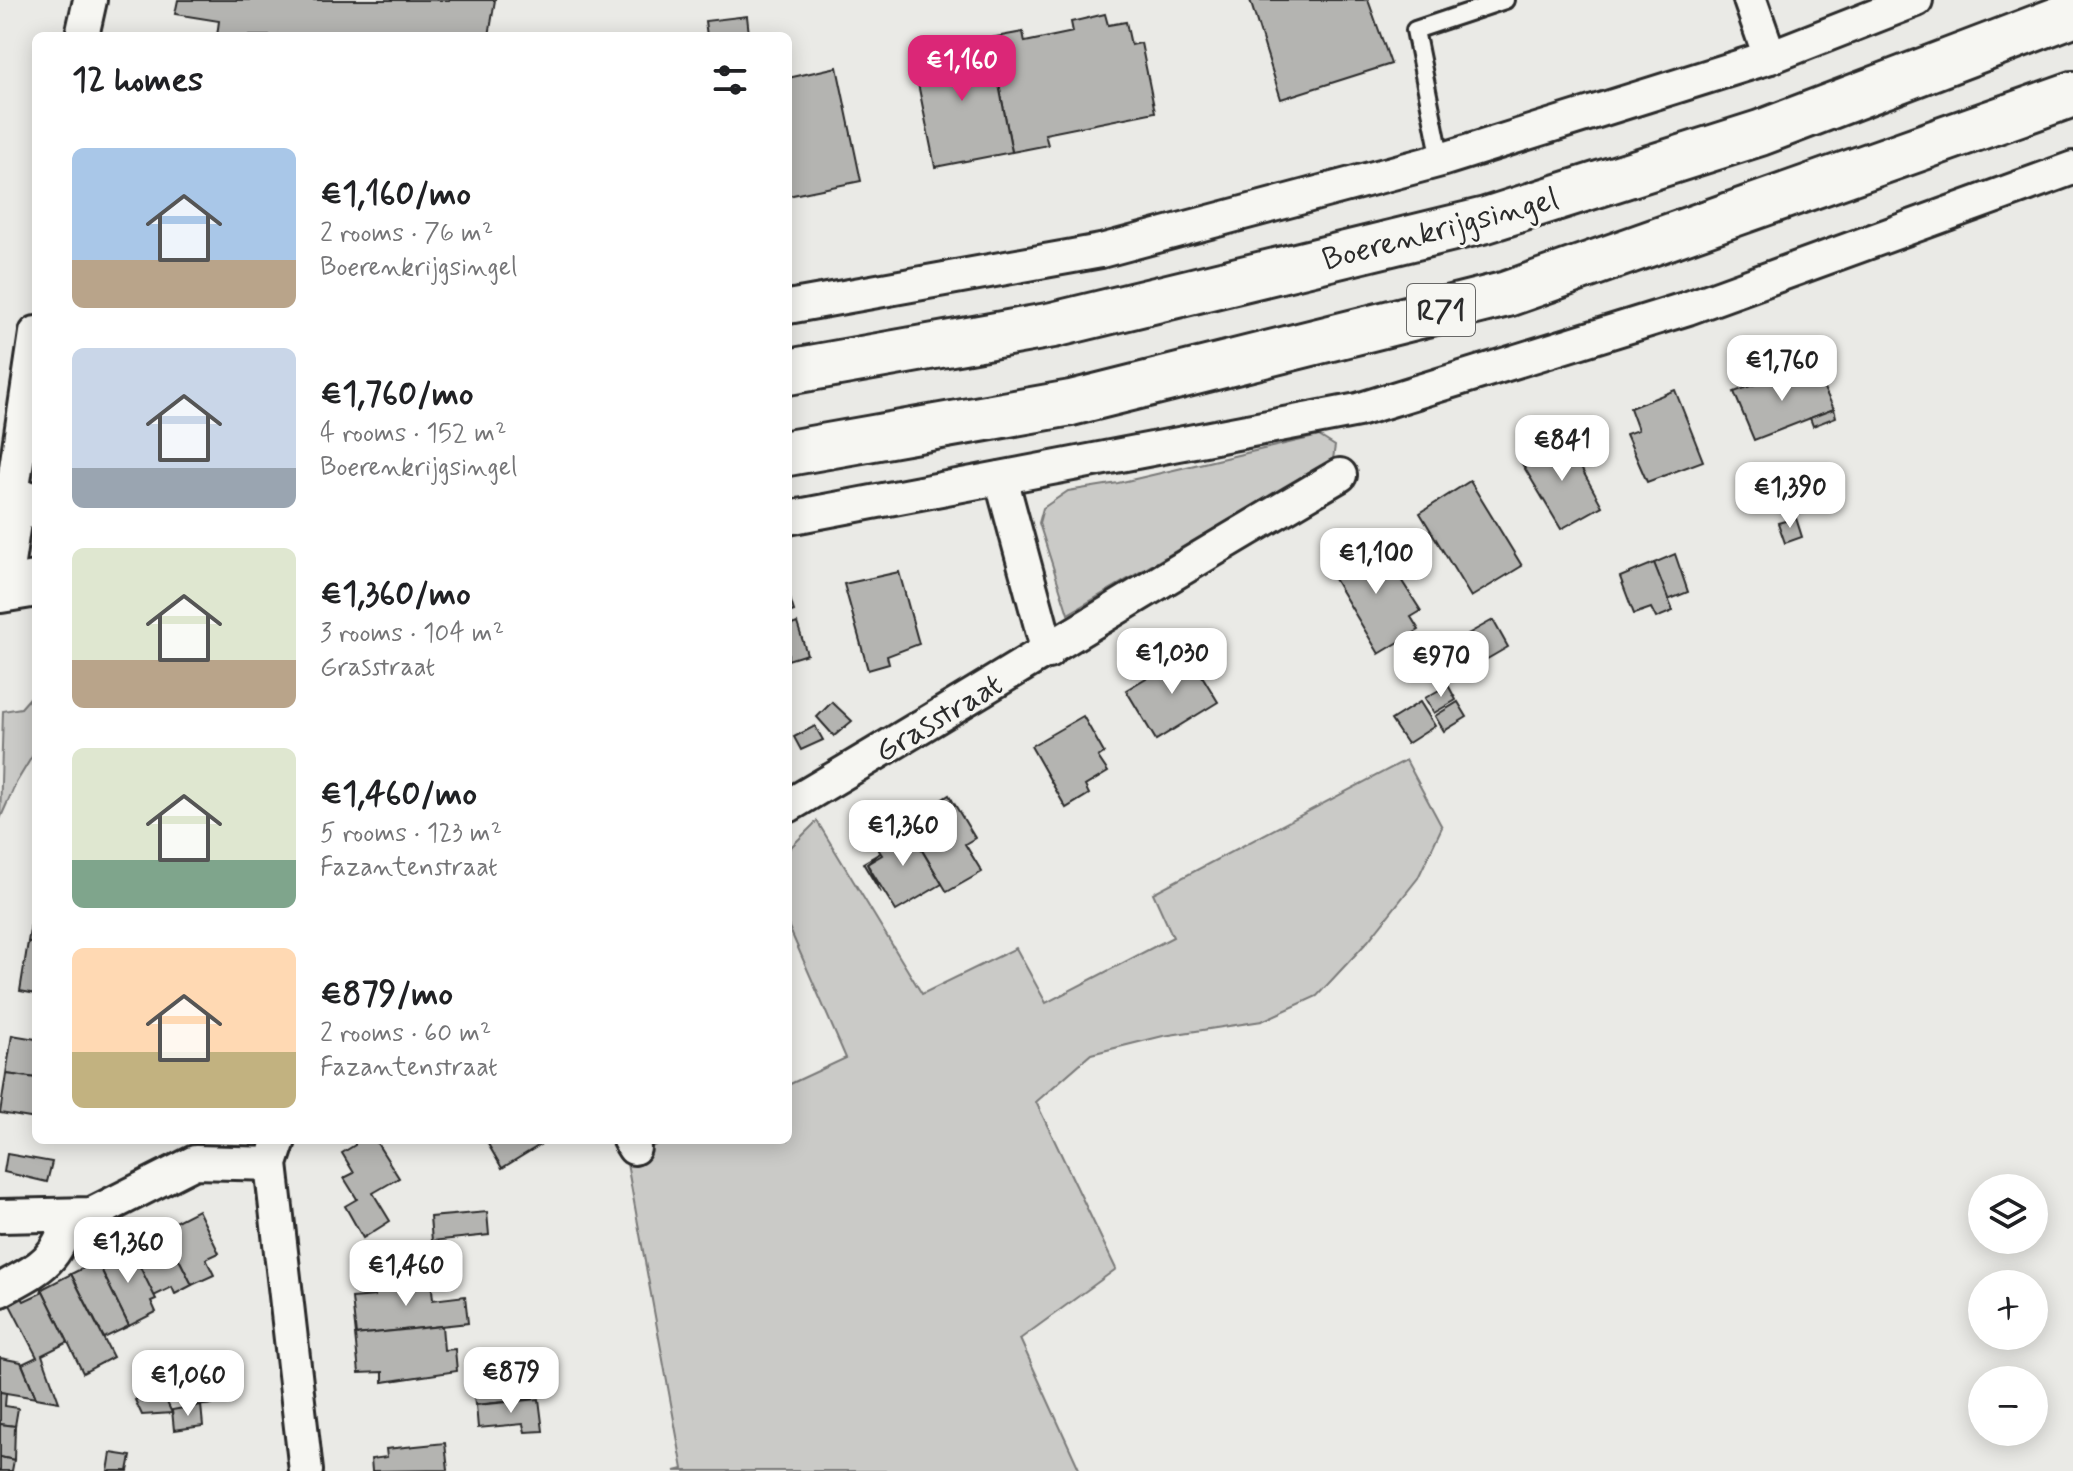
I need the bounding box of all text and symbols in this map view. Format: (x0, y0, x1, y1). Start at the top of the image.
pin: €1,160 (897, 35, 1027, 103)
text: €1,160 (926, 44, 998, 78)
text: 12 homes (72, 58, 203, 103)
icon: filters (708, 58, 752, 102)
text: €1,160/mo (320, 172, 471, 217)
street label: Boerenkrijgsingel (1318, 178, 1563, 282)
icon: home (136, 180, 232, 276)
text: 2 rooms · 76 m² (320, 217, 493, 251)
text: Boerenkrijgsingel (320, 251, 517, 285)
road number: R71 (1407, 284, 1475, 336)
pin: €1,760 (1717, 335, 1847, 403)
text: €1,760 (1745, 344, 1819, 378)
text: €1,760/mo (320, 372, 473, 417)
icon: home (136, 380, 232, 476)
pin: €841 (1515, 415, 1609, 483)
text: 4 rooms · 152 m² (320, 417, 507, 451)
text: €841 (1533, 424, 1591, 458)
text: Boerenkrijgsingel (320, 451, 517, 485)
pin: €1,390 (1725, 462, 1855, 530)
text: €1,390 (1753, 471, 1827, 505)
pin: €1,100 (1311, 528, 1441, 596)
text: €1,100 (1338, 537, 1414, 571)
text: €1,360/mo (320, 572, 471, 617)
icon: home (136, 580, 232, 676)
text: 3 rooms · 104 m² (320, 617, 504, 651)
pin: €1,030 (1107, 628, 1237, 696)
pin: €970 (1394, 631, 1488, 699)
text: €1,030 (1135, 637, 1209, 671)
text: €970 (1412, 640, 1470, 674)
text: Grasstraat (320, 651, 435, 685)
street label: Grasstraat (867, 664, 1011, 773)
text: €1,460/mo (320, 772, 477, 817)
icon: home (136, 780, 232, 876)
pin: €1,360 (838, 800, 968, 868)
text: €1,360 (867, 809, 939, 843)
text: 5 rooms · 123 m² (320, 817, 502, 851)
text: Fazantenstraat (320, 851, 498, 885)
text: €879/mo (320, 972, 453, 1017)
icon: home (136, 980, 232, 1076)
text: 2 rooms · 60 m² (320, 1017, 491, 1051)
text: Fazantenstraat (320, 1051, 498, 1085)
map controls (1968, 1174, 2048, 1446)
button: layers (1968, 1174, 2048, 1254)
pin: €1,360 (63, 1217, 193, 1285)
text: €1,360 (92, 1226, 164, 1260)
pin: €1,460 (341, 1240, 471, 1308)
text: €1,460 (368, 1249, 444, 1283)
button: + (1968, 1270, 2048, 1350)
pin: €879 (464, 1347, 558, 1415)
pin: €1,060 (123, 1350, 253, 1418)
text: €879 (482, 1356, 540, 1390)
text: €1,060 (150, 1359, 226, 1393)
button: − (1968, 1366, 2048, 1446)

